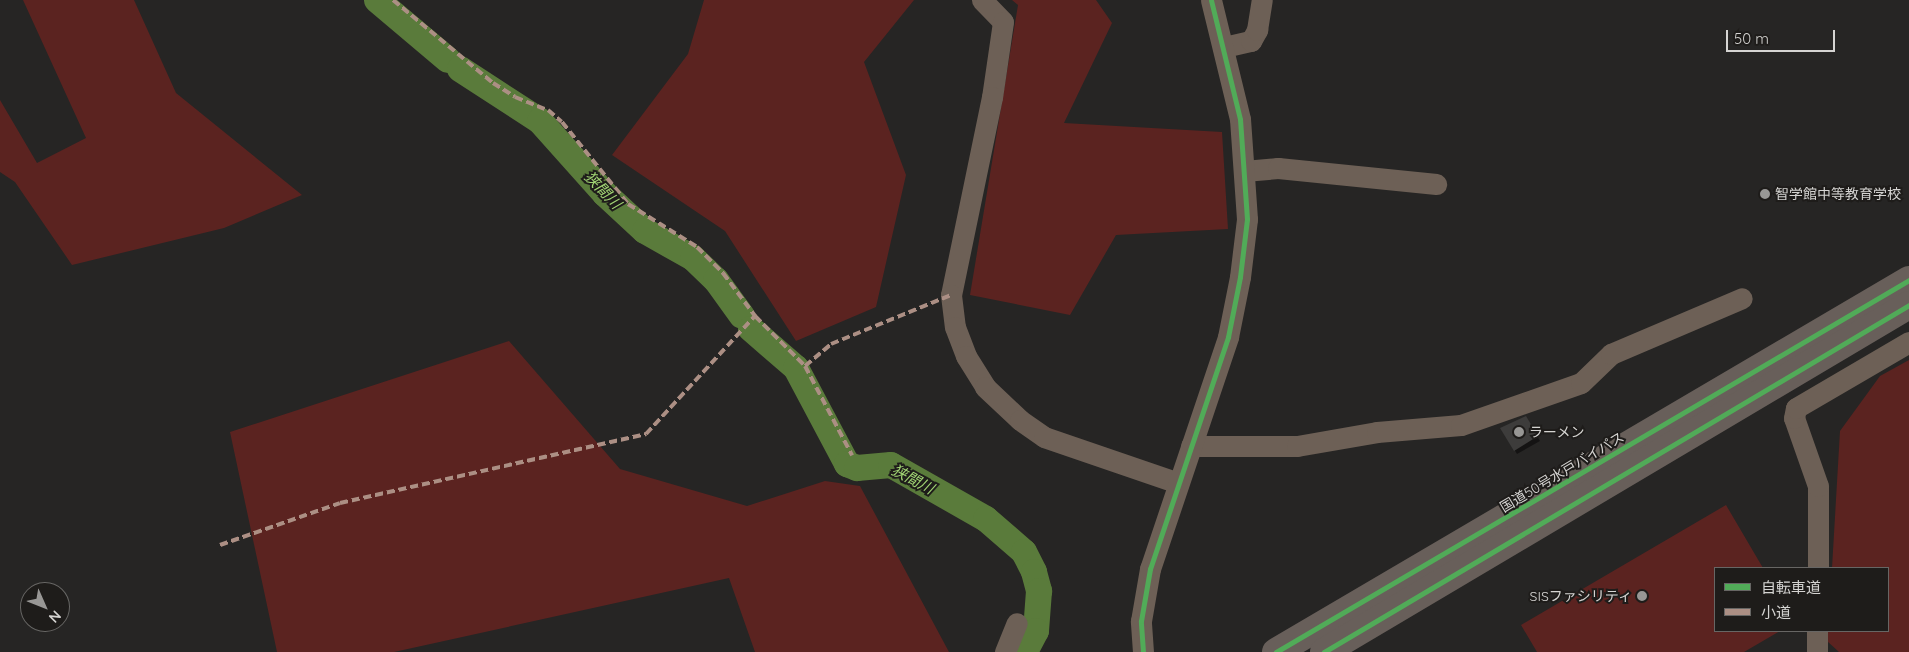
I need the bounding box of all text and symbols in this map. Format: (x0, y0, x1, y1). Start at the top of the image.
scale bar (1729, 20, 1838, 52)
text: 50 m (1734, 29, 1769, 48)
water label: 狭間川 (581, 168, 625, 212)
place label: 智学館中等教育学校 (1775, 186, 1901, 202)
marker: 智学館中等教育学校 (1759, 188, 1771, 200)
place label: ラーメン (1529, 424, 1585, 440)
marker: ラーメン (1513, 426, 1525, 438)
street label: 国道50号水戸バイパス (1497, 428, 1627, 516)
water label: 狭間川 (889, 460, 937, 498)
legend (1714, 567, 1889, 632)
text: 自転車道 (1761, 578, 1821, 597)
north arrow (20, 582, 70, 632)
place label: SISファシリティ (1529, 588, 1632, 604)
marker: SISファシリティ (1636, 590, 1648, 602)
text: 小道 (1761, 603, 1791, 622)
text: N (45, 607, 65, 627)

